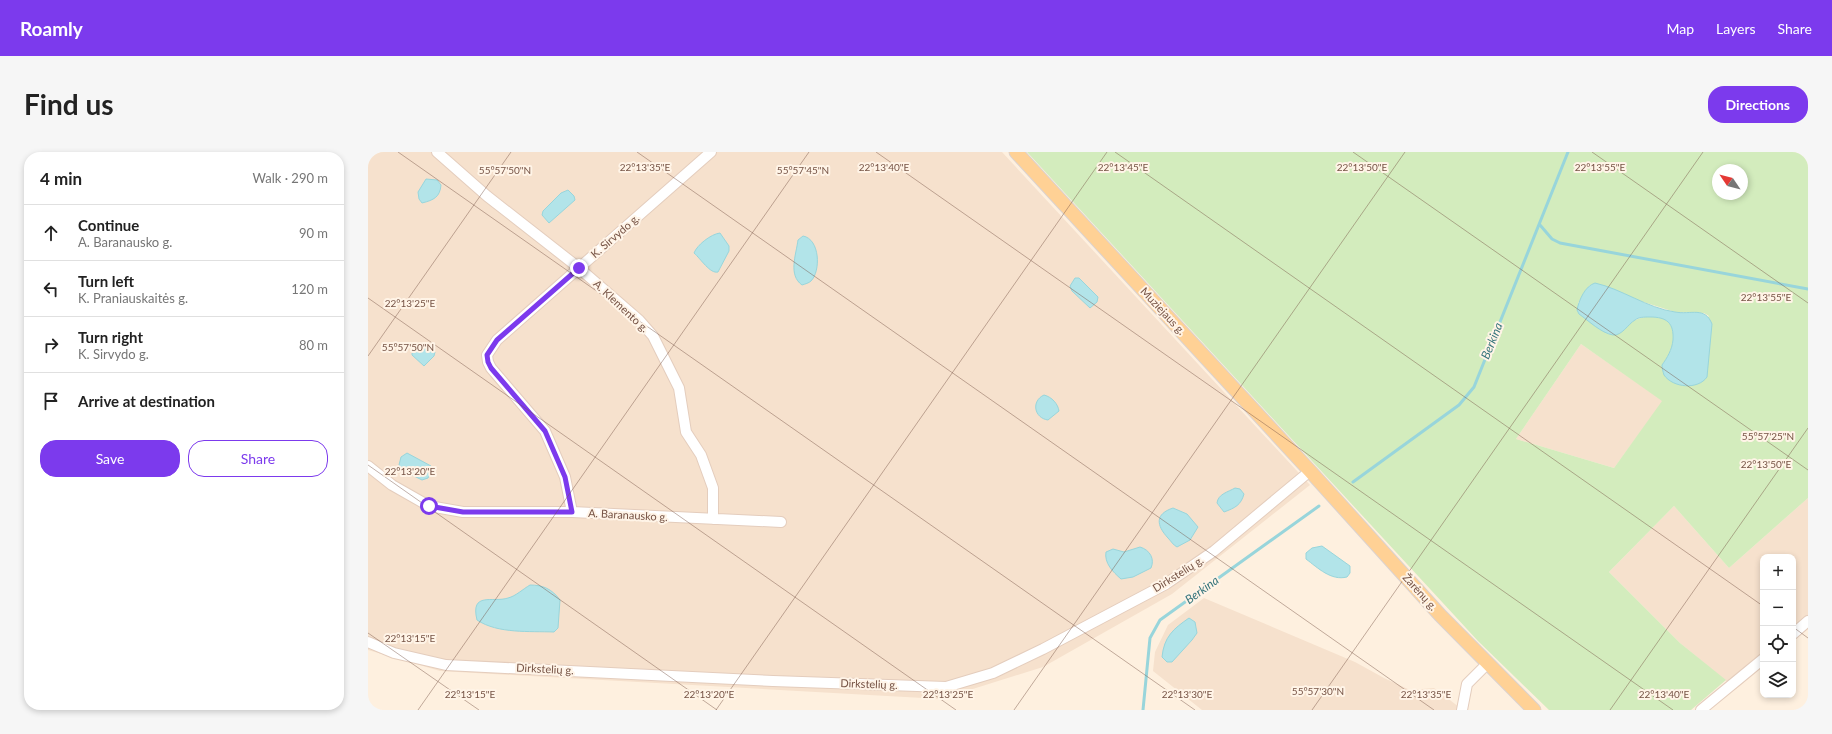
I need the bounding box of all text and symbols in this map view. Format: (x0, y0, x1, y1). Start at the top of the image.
text: Roamly (20, 17, 83, 40)
text: Map (1666, 20, 1694, 37)
text: Layers (1716, 20, 1756, 37)
text: Share (1778, 20, 1812, 37)
button: Directions (1708, 86, 1808, 123)
text: Find us (24, 87, 114, 121)
text: 22°13'35"E (620, 161, 670, 173)
text: 22°13'40"E (859, 161, 909, 173)
text: 22°13'45"E (1098, 161, 1148, 173)
text: 22°13'50"E (1337, 161, 1387, 173)
text: 22°13'55"E (1575, 161, 1625, 173)
text: 55°57'50"N (479, 164, 531, 176)
text: 55°57'45"N (777, 164, 829, 176)
north arrow (1712, 164, 1748, 200)
text: 4 min (40, 168, 82, 189)
text: Walk · 290 m (252, 170, 328, 186)
street label: K. Sirvydo g. (588, 211, 642, 260)
text: Continue (78, 216, 139, 234)
icon: ahead (40, 222, 62, 244)
text: 90 m (299, 225, 328, 241)
text: A. Baranausko g. (78, 234, 172, 250)
route end (570, 259, 588, 277)
text: Turn left (78, 272, 134, 290)
street label: A. Klemento g. (591, 277, 652, 335)
icon: left (40, 278, 62, 300)
text: 120 m (291, 281, 328, 297)
street label: Muziejaus g. (1138, 284, 1189, 337)
text: K. Praniauskaitės g. (78, 290, 188, 306)
text: 22°13'55"E (1741, 291, 1791, 303)
text: 22°13'25"E (385, 297, 435, 309)
water label: Berkina (1477, 320, 1506, 361)
text: Turn right (78, 328, 143, 346)
icon: right (40, 334, 62, 356)
text: 80 m (299, 337, 328, 353)
text: 55°57'50"N (382, 341, 434, 353)
text: K. Sirvydo g. (78, 346, 149, 362)
icon: arrive (40, 390, 62, 412)
text: Arrive at destination (78, 392, 215, 410)
text: 55°57'25"N (1742, 430, 1794, 442)
button: Save (40, 440, 180, 477)
button: Share (188, 440, 328, 477)
text: 22°13'50"E (1741, 458, 1791, 470)
text: 22°13'20"E (385, 465, 435, 477)
route start (420, 497, 438, 515)
street label: A. Baranausko g. (588, 506, 668, 523)
street label: Dirkstelių g. (1150, 553, 1206, 594)
map controls (1760, 554, 1796, 698)
button: + (1760, 554, 1796, 590)
street label: Žarėnų g. (1400, 571, 1440, 613)
water label: Berkina (1182, 572, 1221, 607)
button: − (1760, 590, 1796, 626)
button: locate (1760, 626, 1796, 662)
text: 22°13'15"E (385, 632, 435, 644)
street label: Dirkstelių g. (516, 661, 574, 676)
button: layers (1760, 662, 1796, 698)
street label: Dirkstelių g. (840, 676, 898, 691)
text: 55°57'30"N (1292, 685, 1344, 697)
text: 22°13'15"E (445, 688, 495, 700)
text: 22°13'20"E (684, 688, 734, 700)
text: 22°13'25"E (923, 688, 973, 700)
text: 22°13'30"E (1162, 688, 1212, 700)
text: 22°13'35"E (1401, 688, 1451, 700)
text: 22°13'40"E (1639, 688, 1689, 700)

